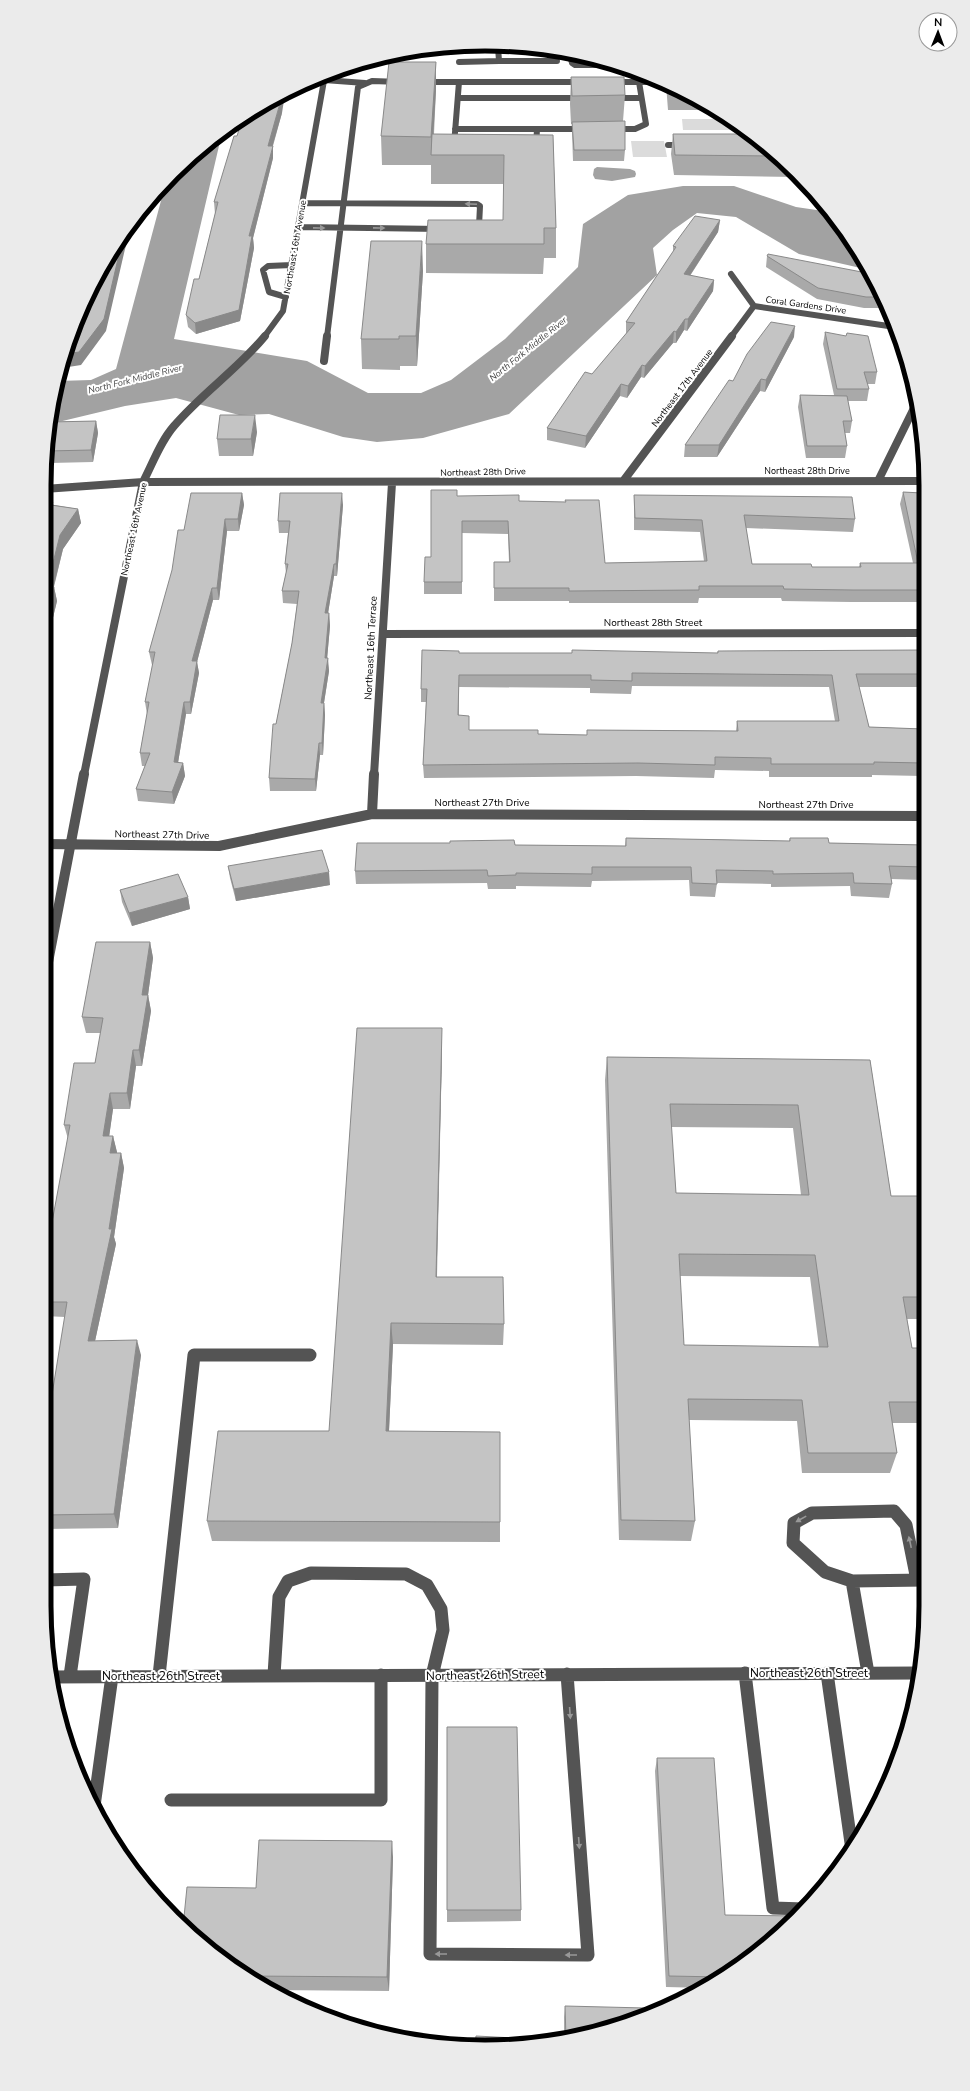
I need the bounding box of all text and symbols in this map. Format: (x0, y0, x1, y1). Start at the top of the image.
north arrow (918, 12, 958, 52)
text: N (934, 15, 942, 30)
street label: Northeast 16th Avenue (281, 199, 309, 295)
one-way arrow (465, 200, 477, 207)
one-way arrow (313, 224, 325, 231)
one-way arrow (373, 225, 386, 231)
street label: Coral Gardens Drive (765, 293, 847, 317)
water label: North Fork Middle River (487, 314, 570, 384)
street label: Northeast 17th Avenue (649, 346, 715, 429)
water label: North Fork Middle River (87, 361, 184, 396)
street label: Northeast 28th Drive (440, 465, 526, 479)
street label: Northeast 28th Drive (764, 465, 850, 477)
street label: Northeast 16th Avenue (118, 481, 150, 577)
street label: Northeast 16th Terrace (361, 596, 381, 700)
street label: Northeast 28th Street (604, 616, 703, 630)
street label: Northeast 27th Drive (435, 796, 529, 810)
street label: Northeast 27th Drive (759, 798, 853, 812)
street label: Northeast 27th Drive (114, 827, 210, 843)
one-way arrow (795, 1516, 807, 1523)
one-way arrow (906, 1536, 912, 1548)
street label: Northeast 26th Street (750, 1665, 869, 1681)
street label: Northeast 26th Street (426, 1666, 545, 1684)
street label: Northeast 26th Street (102, 1668, 221, 1684)
one-way arrow (566, 1707, 573, 1719)
one-way arrow (576, 1837, 583, 1849)
one-way arrow (434, 1951, 447, 1957)
one-way arrow (564, 1952, 577, 1958)

